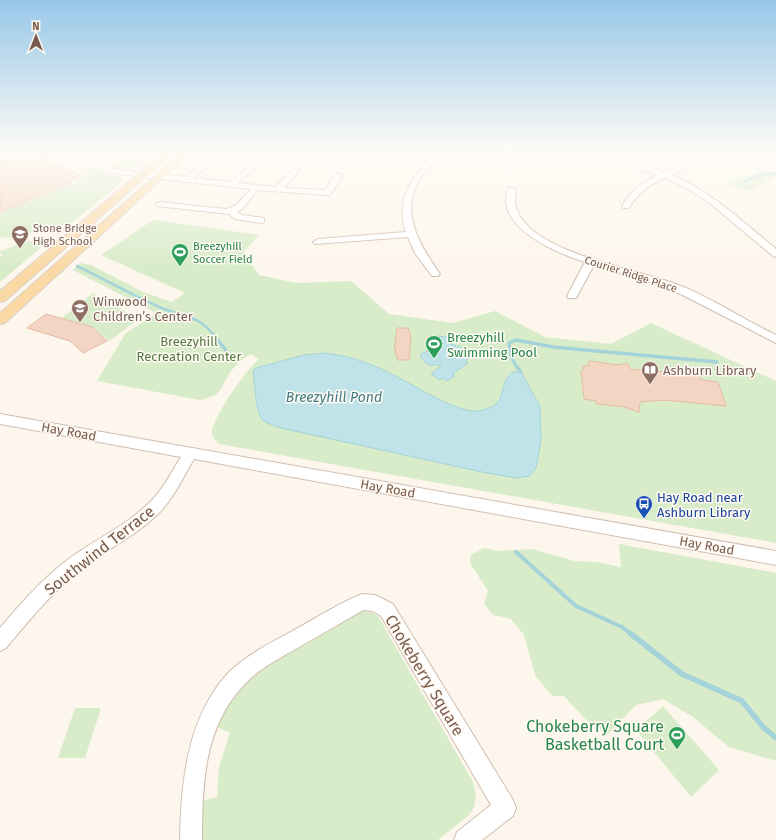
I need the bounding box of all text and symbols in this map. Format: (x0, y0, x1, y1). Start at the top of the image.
north arrow (16, 16, 56, 56)
text: N (32, 20, 40, 33)
place label: Stone Bridge High School (33, 222, 97, 248)
school or university icon: Stone Bridge High School (10, 224, 30, 249)
place label: Breezyhill Soccer Field (193, 240, 253, 266)
sports icon: Breezyhill Soccer Field (170, 242, 190, 267)
street label: Courier Ridge Place (583, 253, 679, 296)
place label: Winwood Children’s Center (93, 294, 193, 324)
school or university icon: Winwood Children’s Center (70, 298, 90, 323)
place label: Breezyhill Swimming Pool (447, 330, 537, 360)
park label: Breezyhill Recreation Center (137, 334, 241, 364)
sports icon: Breezyhill Swimming Pool (424, 334, 444, 359)
library icon: Ashburn Library (640, 360, 660, 385)
place label: Ashburn Library (663, 363, 757, 378)
water label: Breezyhill Pond (286, 389, 382, 406)
street label: Hay Road (40, 419, 98, 444)
street label: Hay Road (359, 476, 417, 501)
place label: Hay Road near Ashburn Library (657, 490, 751, 520)
bus stop icon: Hay Road near Ashburn Library (634, 494, 654, 519)
street label: Southwind Terrace (41, 502, 158, 599)
street label: Hay Road (678, 533, 736, 558)
street label: Chokeberry Square (381, 611, 468, 739)
place label: Chokeberry Square Basketball Court (526, 717, 664, 754)
sports icon: Chokeberry Square Basketball Court (667, 725, 687, 750)

